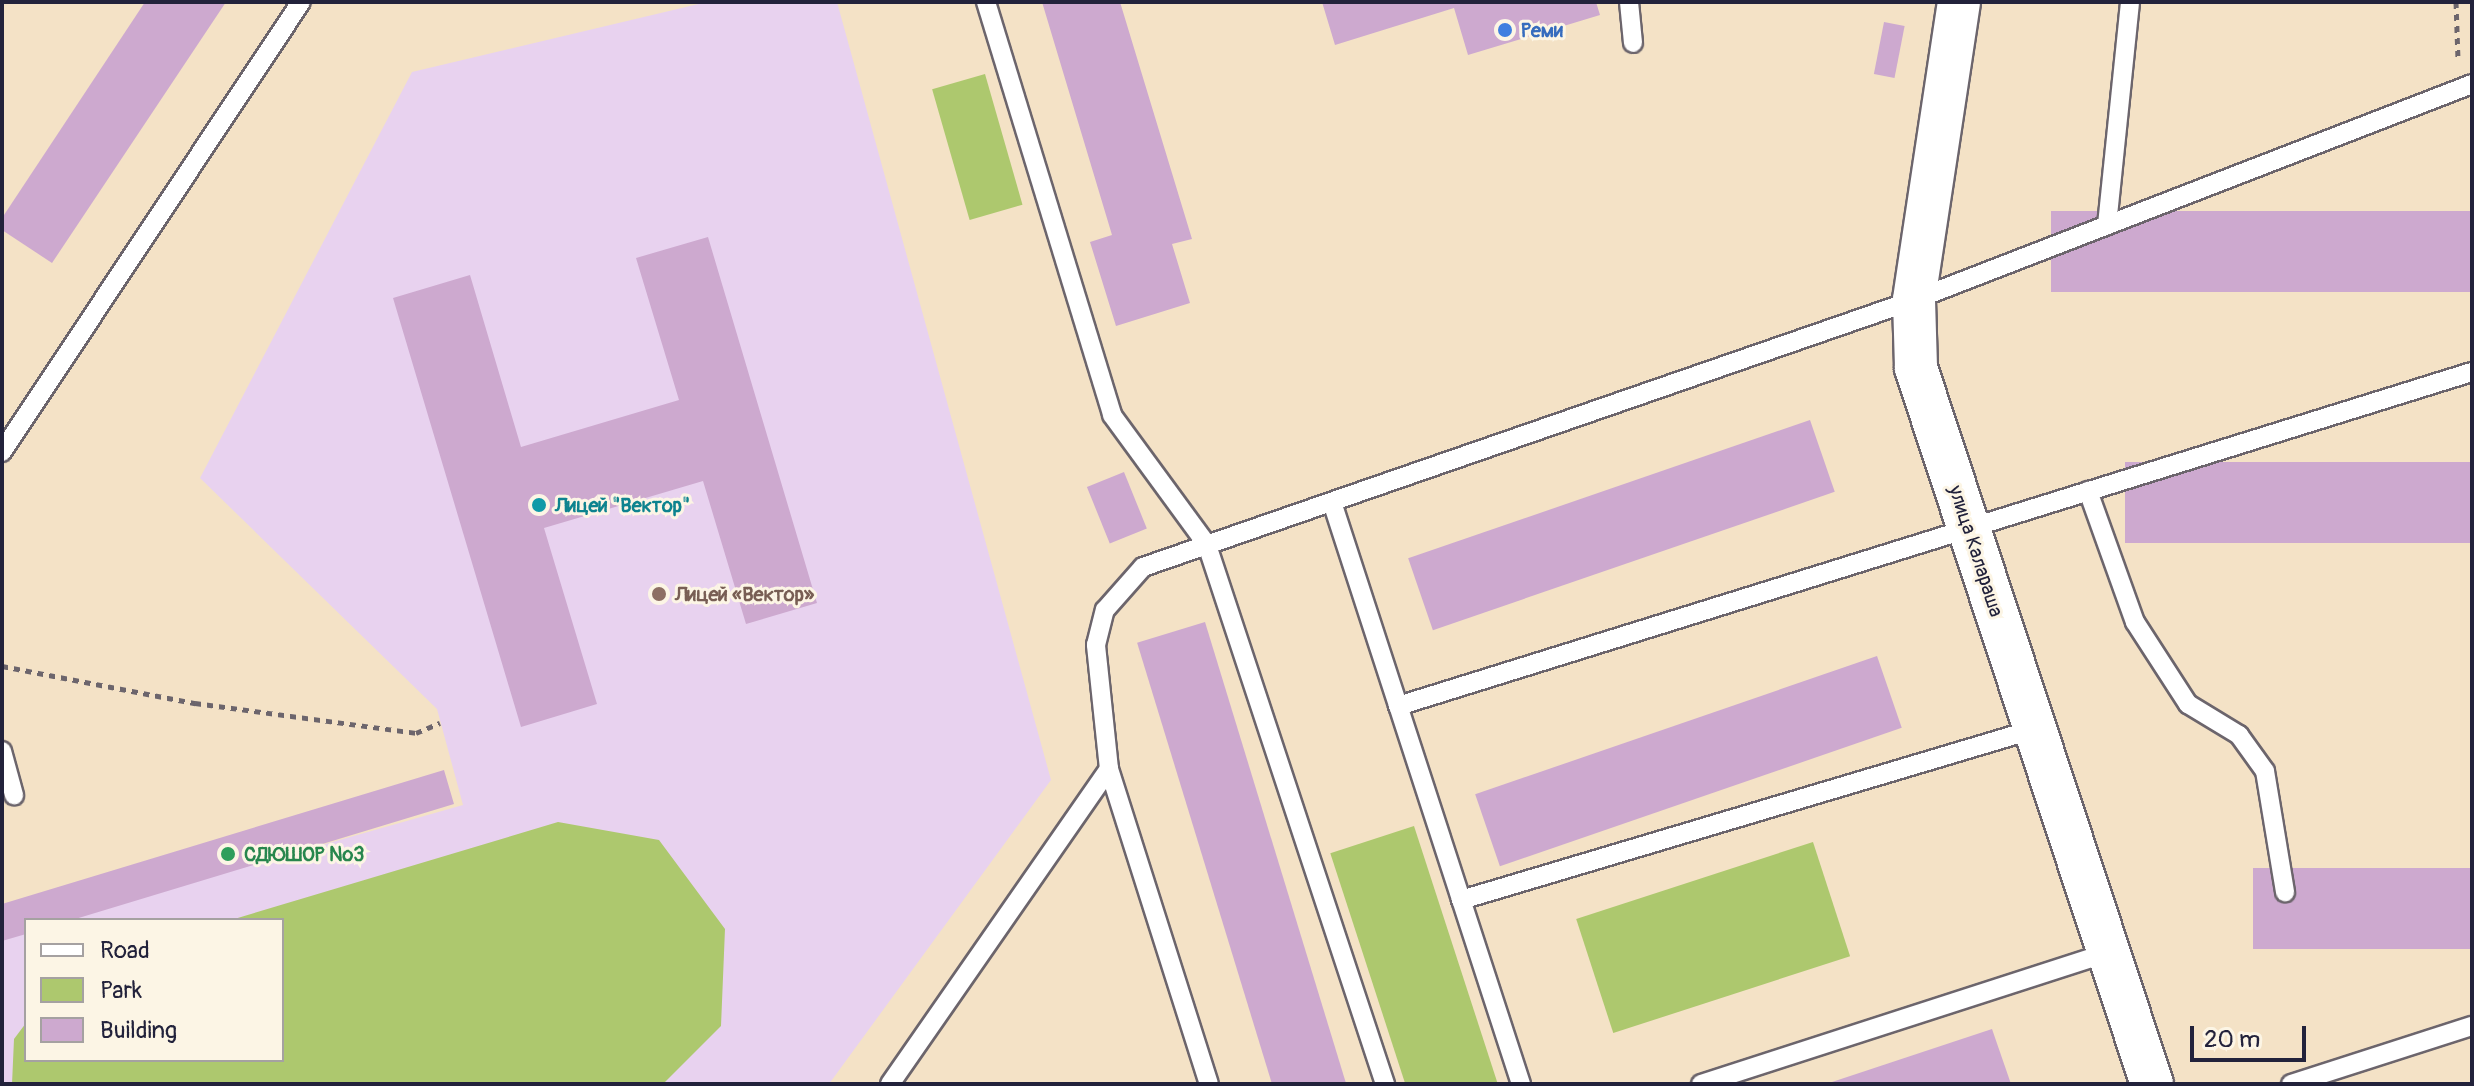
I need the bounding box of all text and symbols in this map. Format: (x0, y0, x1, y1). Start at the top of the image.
place label: Реми (1521, 18, 1563, 42)
marker: Реми (1496, 21, 1514, 39)
street label: улица Калараша (1943, 482, 2009, 620)
place label: Лицей "Вектор" (555, 493, 690, 517)
marker: Лицей "Вектор" (530, 496, 548, 514)
place label: Лицей «Вектор» (675, 582, 814, 606)
marker: Лицей «Вектор» (650, 585, 668, 603)
place label: СДЮШОР №3 (244, 842, 364, 866)
marker: СДЮШОР №3 (219, 845, 237, 863)
legend (24, 918, 284, 1062)
text: Road (100, 936, 150, 965)
text: Park (100, 976, 142, 1005)
scale bar (2194, 1010, 2310, 1060)
text: Building (100, 1016, 177, 1045)
text: 20 m (2204, 1025, 2260, 1054)

